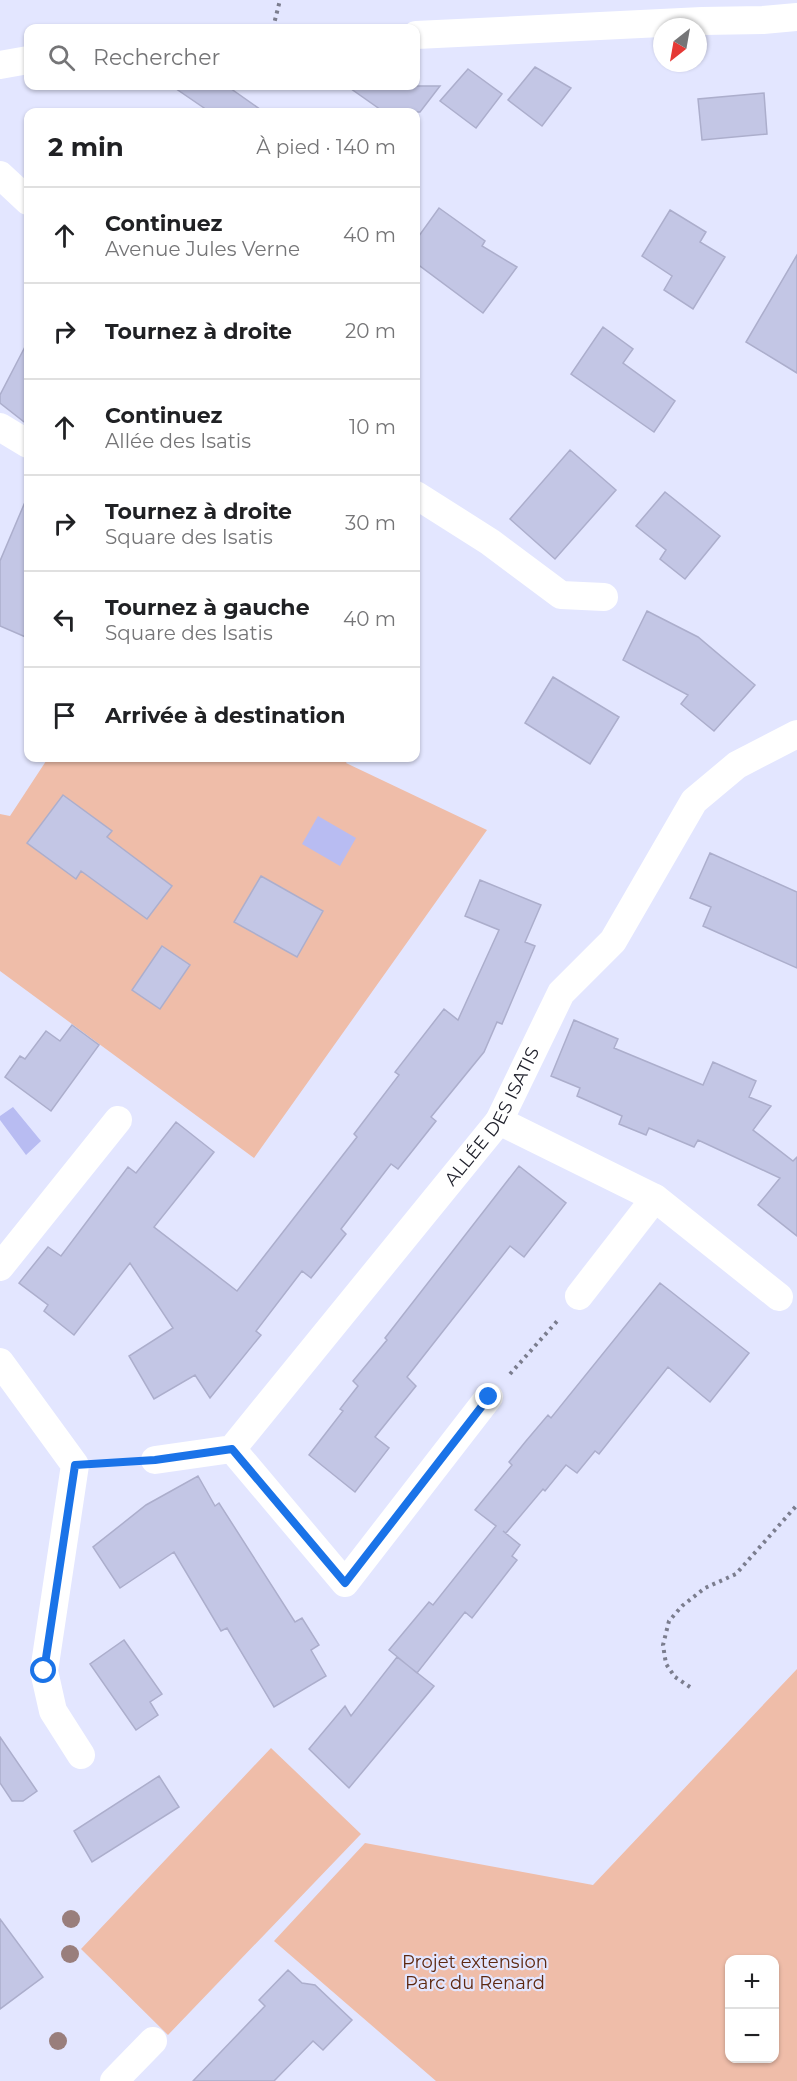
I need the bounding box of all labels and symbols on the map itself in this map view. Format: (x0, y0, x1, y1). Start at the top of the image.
north arrow (653, 18, 707, 72)
street label: ALLÉE DES ISATIS (440, 1043, 544, 1190)
route end (475, 1383, 501, 1409)
route start (30, 1657, 56, 1683)
park label: Projet extension Parc du Renard (402, 1951, 548, 1994)

